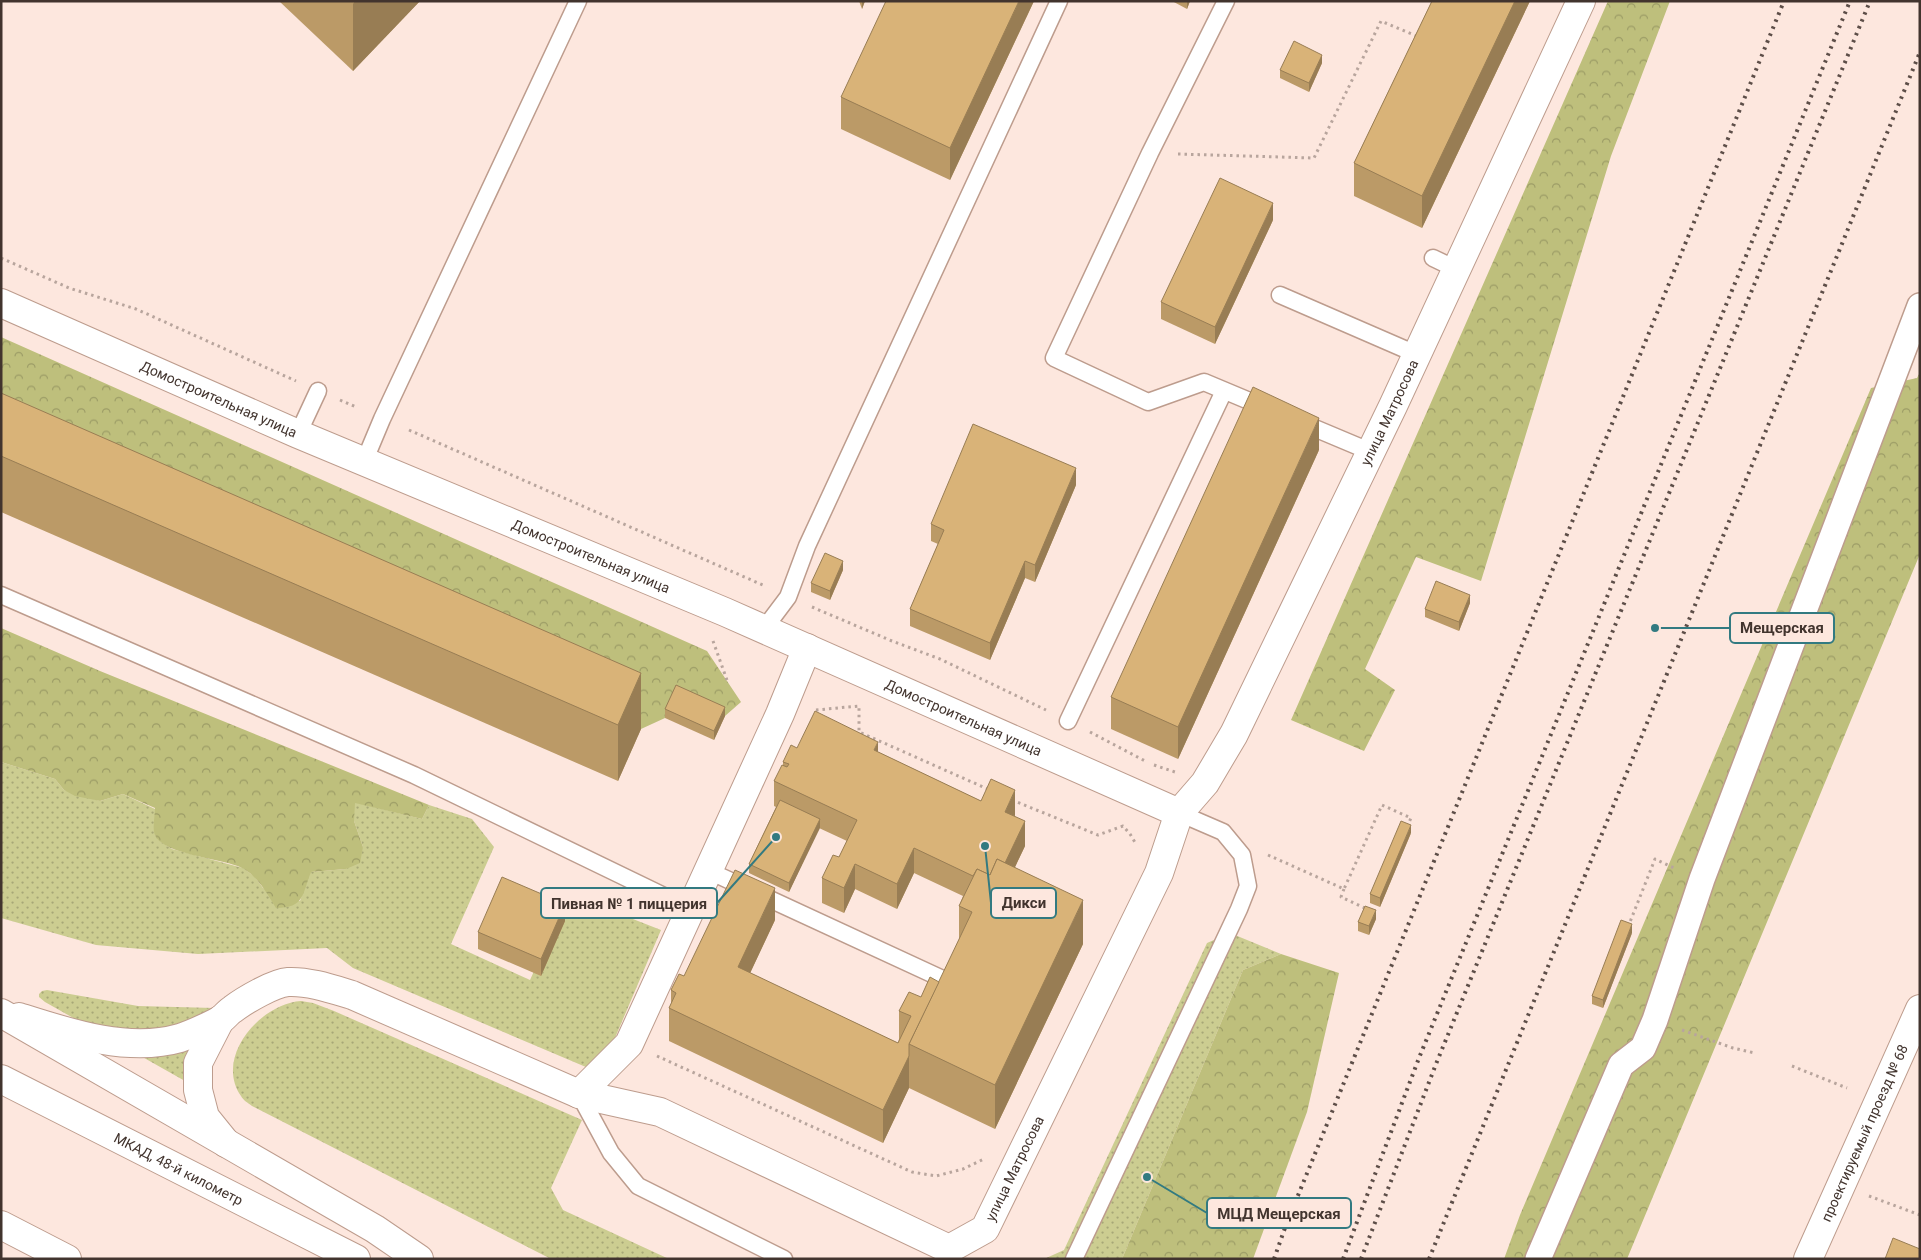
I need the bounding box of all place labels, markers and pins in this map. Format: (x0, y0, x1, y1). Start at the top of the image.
callout: Мещерская (1730, 613, 1834, 643)
callout: Пивная № 1 пиццерия (541, 888, 717, 918)
callout: Дикси (991, 888, 1056, 918)
callout: МЦД Мещерская (1207, 1198, 1351, 1228)

